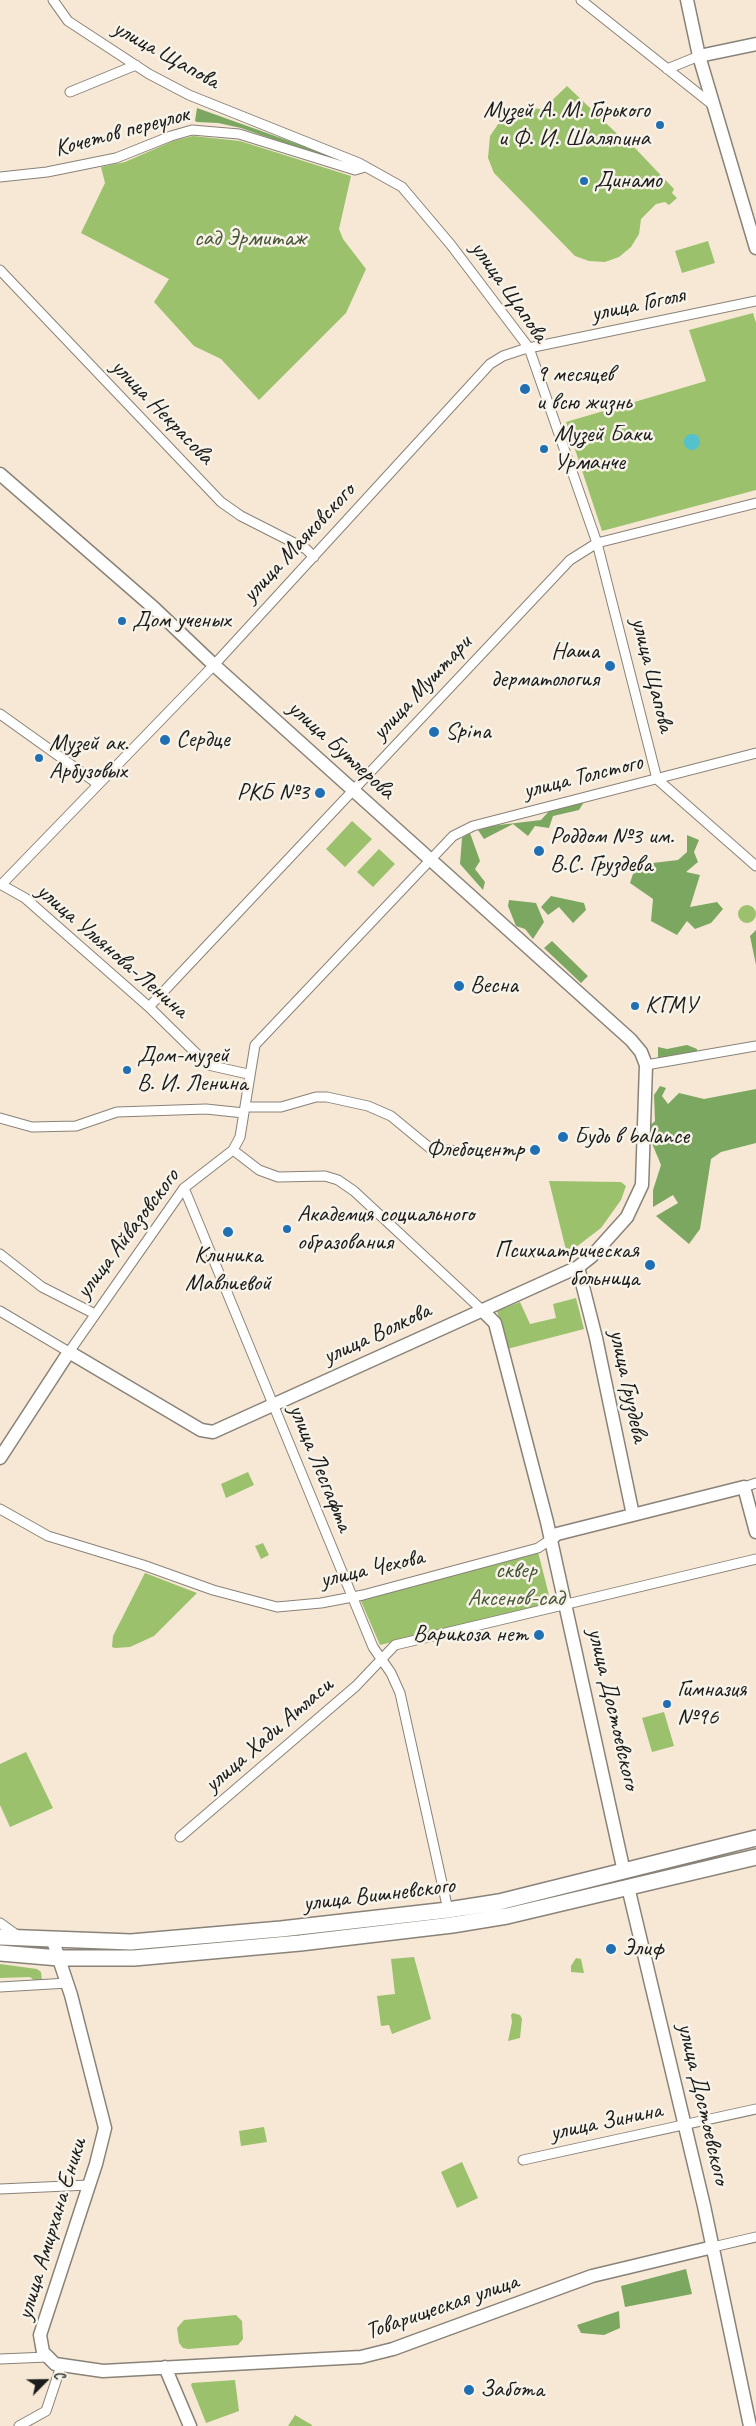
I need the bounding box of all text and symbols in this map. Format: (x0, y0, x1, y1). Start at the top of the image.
street label: улица Щапова (108, 14, 224, 96)
place label: Музей А. М. Горького и Ф. И. Шаляпина (483, 97, 650, 153)
street label: Кочетов переулок (52, 100, 192, 164)
marker: Музей А. М. Горького и Ф. И. Шаляпина (654, 119, 666, 131)
place label: Динамо (594, 167, 662, 195)
marker: Динамо (578, 175, 590, 187)
park label: сад Эрмитаж (194, 225, 306, 253)
street label: улица Щапова (464, 236, 554, 348)
street label: улица Гоголя (589, 281, 687, 329)
street label: улица Некрасова (104, 353, 220, 471)
place label: 9 месяцев и всю жизнь (536, 361, 632, 417)
marker: 9 месяцев и всю жизнь (518, 382, 532, 396)
place label: Музей Баки Урманче (554, 421, 652, 477)
marker: Музей Баки Урманче (538, 443, 550, 455)
street label: улица Маяковского (236, 477, 362, 609)
place label: Дом ученых (132, 607, 231, 635)
marker: Дом ученых (116, 615, 128, 627)
street label: улица Щапова (624, 615, 680, 735)
street label: улица Муштари (366, 629, 478, 747)
place label: Наша дерматология (491, 638, 599, 694)
marker: Наша дерматология (603, 659, 617, 673)
street label: улица Бутлерова (281, 694, 401, 806)
place label: Spina (445, 718, 491, 746)
marker: Spina (427, 725, 441, 739)
place label: Сердце (176, 726, 229, 754)
place label: Музей ак. Арбузовых (49, 730, 128, 786)
marker: Сердце (158, 733, 172, 747)
street label: улица Толстого (520, 748, 646, 806)
marker: Музей ак. Арбузовых (33, 752, 45, 764)
place label: РКБ №3 (237, 779, 309, 807)
marker: РКБ №3 (313, 786, 327, 800)
place label: Роддом №3 им. В.С. Груздева (550, 823, 674, 879)
marker: Роддом №3 им. В.С. Груздева (532, 844, 546, 858)
street label: улица Ульянова-Ленина (30, 877, 194, 1025)
place label: Весна (470, 972, 518, 1000)
marker: Весна (452, 979, 466, 993)
place label: КГМУ (645, 992, 697, 1020)
marker: КГМУ (629, 1000, 641, 1012)
place label: Дом-музей В. И. Ленина (137, 1042, 247, 1098)
marker: Дом-музей В. И. Ленина (121, 1064, 133, 1076)
place label: Будь в balance (574, 1123, 689, 1151)
marker: Будь в balance (556, 1130, 570, 1144)
place label: Флебоцентр (426, 1136, 524, 1164)
marker: Флебоцентр (528, 1143, 542, 1157)
street label: улица Айвазовского (70, 1163, 186, 1305)
place label: Академия социального образования (297, 1201, 474, 1257)
marker: Академия социального образования (281, 1223, 293, 1235)
marker: Клиника Мавлиевой (221, 1225, 235, 1239)
place label: Психиатрическая больница (495, 1237, 639, 1293)
place label: Клиника Мавлиевой (185, 1242, 271, 1298)
marker: Психиатрическая больница (643, 1258, 657, 1272)
street label: улица Волкова (319, 1297, 435, 1371)
street label: улица Груздева (602, 1327, 654, 1445)
street label: улица Лесгафта (281, 1400, 359, 1536)
street label: улица Чехова (317, 1543, 427, 1595)
park label: сквер Аксенов-сад (467, 1557, 565, 1613)
place label: Варикоза нет (413, 1621, 528, 1649)
street label: улица Достоевского (580, 1625, 646, 1793)
marker: Варикоза нет (532, 1628, 546, 1642)
street label: улица Хади Атласи (199, 1671, 339, 1799)
place label: Гимназия №96 (677, 1676, 746, 1732)
marker: Гимназия №96 (661, 1698, 673, 1710)
street label: улица Вишневского (302, 1871, 456, 1919)
place label: Элиф (622, 1935, 663, 1963)
marker: Элиф (604, 1942, 618, 1956)
street label: улица Достоевского (670, 2020, 736, 2188)
street label: улица Зинина (548, 2096, 664, 2148)
street label: улица Амирхана Еники (11, 2135, 93, 2323)
street label: Товарищеская улица (362, 2267, 522, 2347)
north arrow (20, 2356, 70, 2406)
text: С (50, 2368, 68, 2381)
place label: Забота (480, 2376, 544, 2404)
marker: Забота (462, 2383, 476, 2397)

